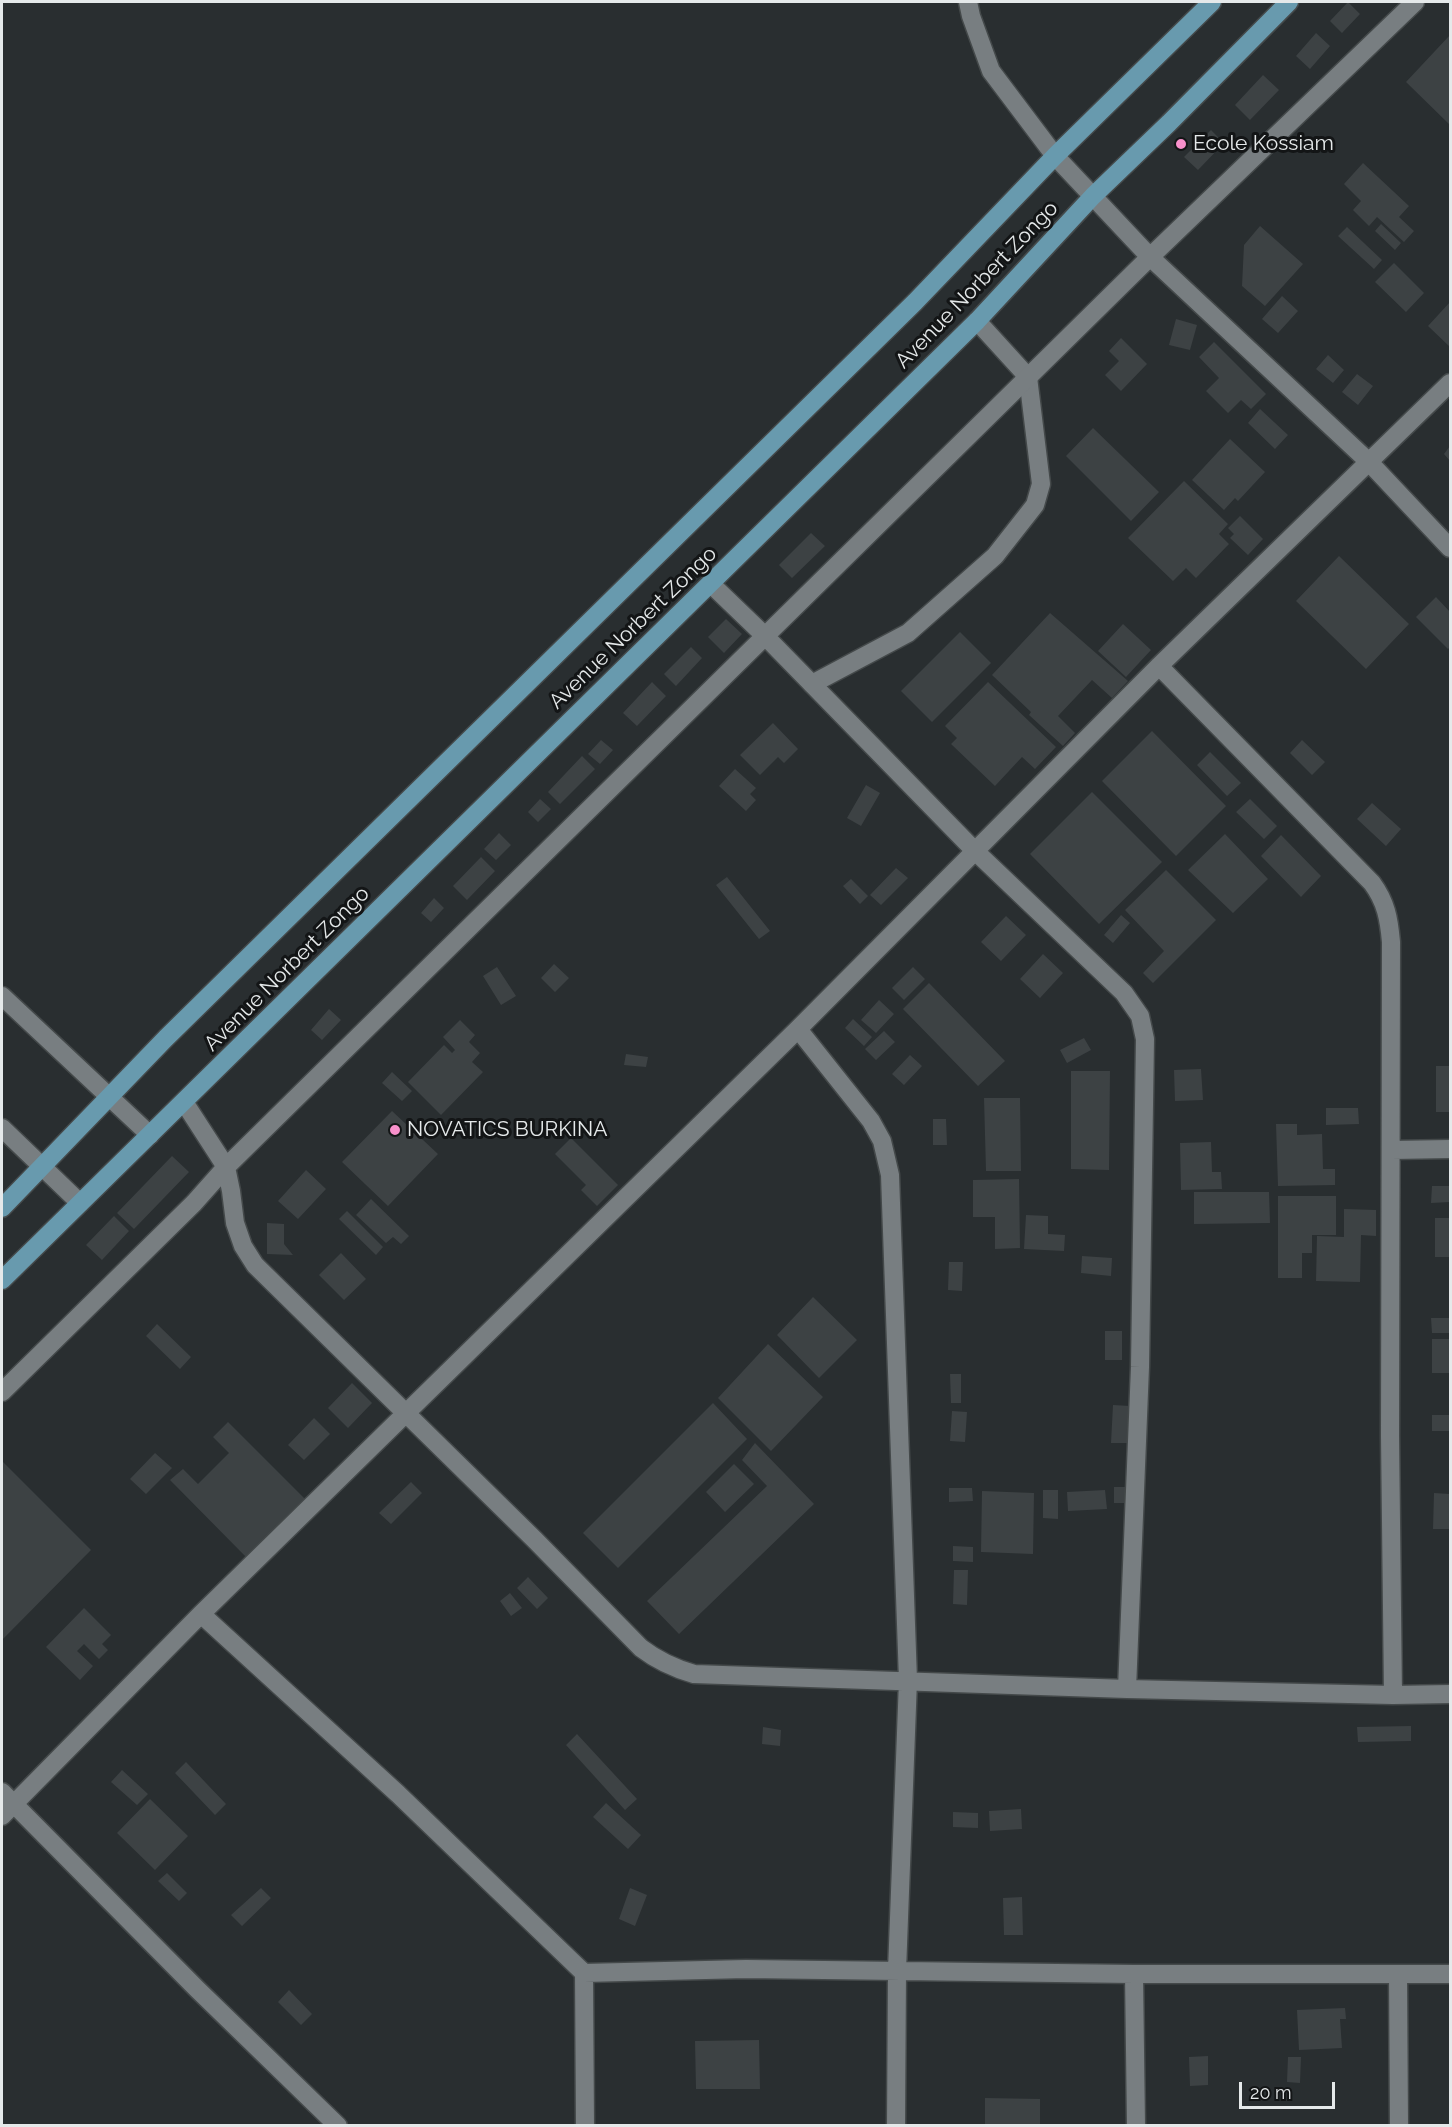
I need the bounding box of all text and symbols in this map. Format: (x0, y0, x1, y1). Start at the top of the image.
place label: Ecole Kossiam (1193, 131, 1334, 157)
marker: Ecole Kossiam (1174, 137, 1188, 151)
street label: Avenue Norbert Zongo (890, 196, 1064, 374)
street label: Avenue Norbert Zongo (544, 541, 722, 715)
street label: Avenue Norbert Zongo (199, 881, 375, 1057)
place label: NOVATICS BURKINA (407, 1117, 607, 1143)
marker: NOVATICS BURKINA (388, 1123, 402, 1137)
scale bar (1242, 2070, 1338, 2108)
text: 20 m (1250, 2082, 1292, 2103)

